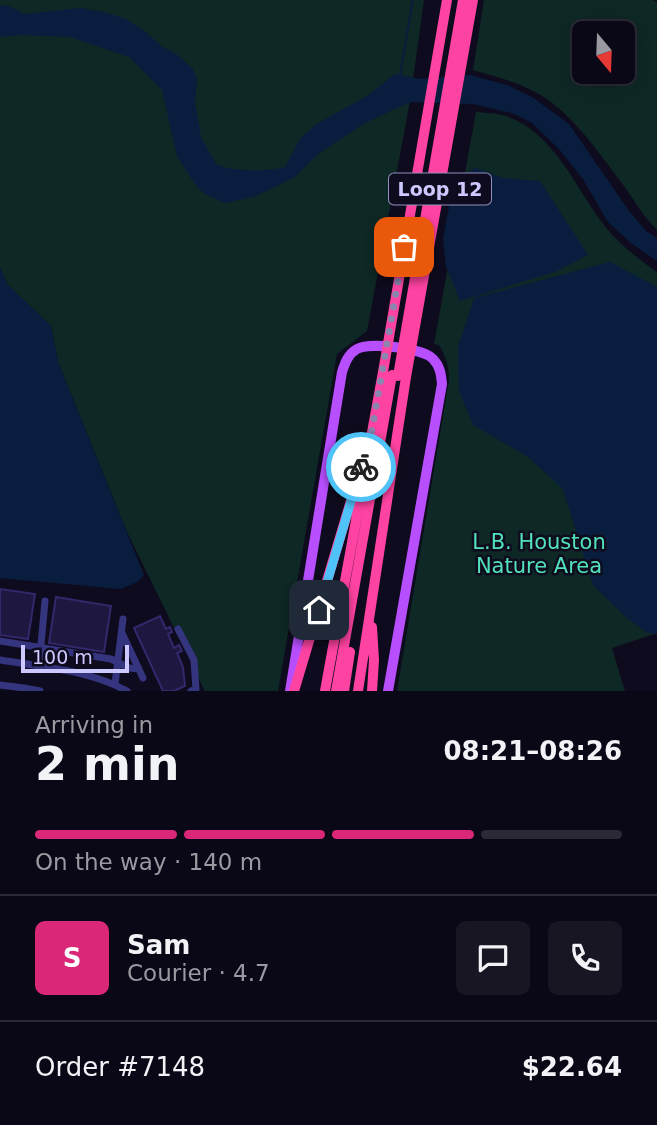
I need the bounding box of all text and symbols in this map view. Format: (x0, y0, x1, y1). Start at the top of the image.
north arrow (572, 21, 635, 84)
map controls (572, 21, 635, 84)
road number: Loop 12 (389, 174, 491, 204)
pin (374, 217, 434, 277)
icon: bag (385, 228, 423, 266)
courier (326, 432, 396, 502)
icon: bike (342, 448, 380, 486)
park label: L.B. Houston Nature Area (472, 530, 606, 578)
pin (289, 580, 349, 640)
icon: home (300, 591, 338, 629)
scale bar (21, 642, 130, 674)
text: 100 m (32, 646, 93, 668)
text: Arriving in (35, 712, 153, 738)
text: 08:21–08:26 (443, 736, 622, 766)
text: 2 min (35, 737, 179, 791)
text: On the way · 140 m (35, 849, 262, 875)
button: chat (456, 921, 530, 995)
button: phone (548, 921, 622, 995)
text: Sam (127, 930, 190, 960)
text: S (63, 943, 81, 973)
text: Courier · 4.7 (127, 960, 270, 986)
text: Order #7148 (35, 1052, 205, 1082)
text: $22.64 (522, 1052, 622, 1082)

